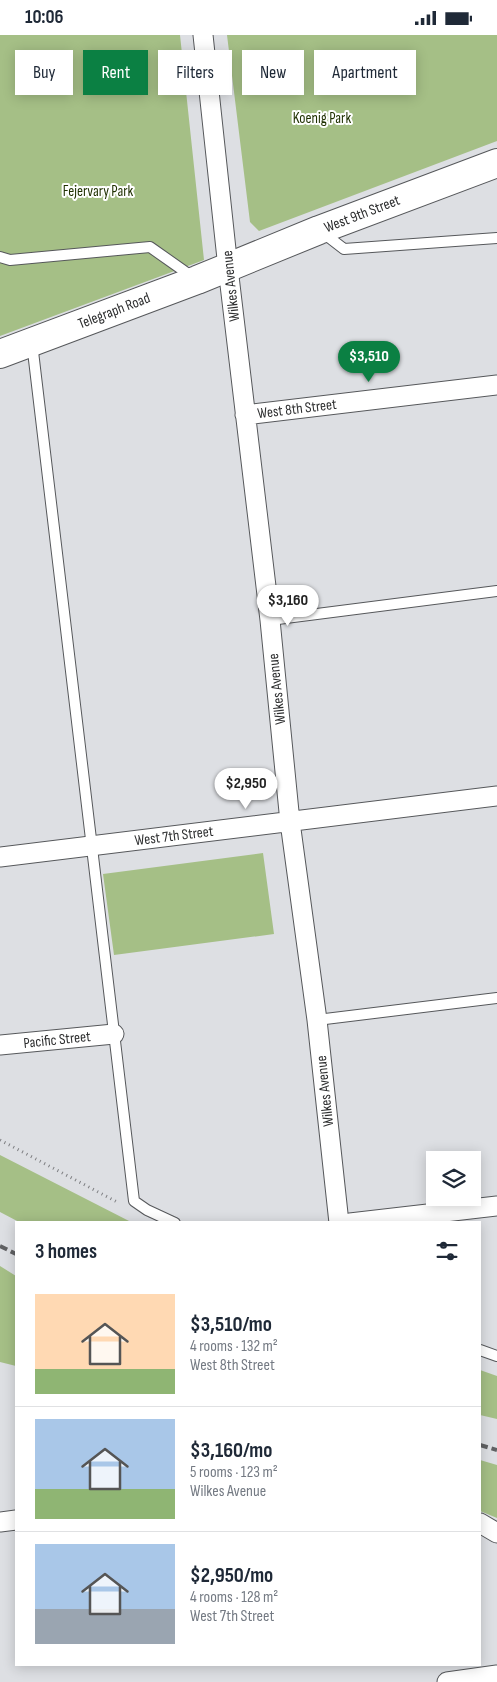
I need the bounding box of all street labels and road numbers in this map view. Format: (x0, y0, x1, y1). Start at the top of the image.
street label: West 9th Street (321, 191, 403, 237)
street label: Wilkes Avenue (218, 250, 244, 322)
street label: Telegraph Road (75, 289, 153, 333)
street label: West 8th Street (256, 395, 338, 423)
street label: Wilkes Avenue (264, 653, 290, 725)
street label: West 7th Street (134, 822, 215, 850)
street label: Pacific Street (23, 1027, 92, 1053)
street label: Wilkes Avenue (312, 1055, 338, 1127)

